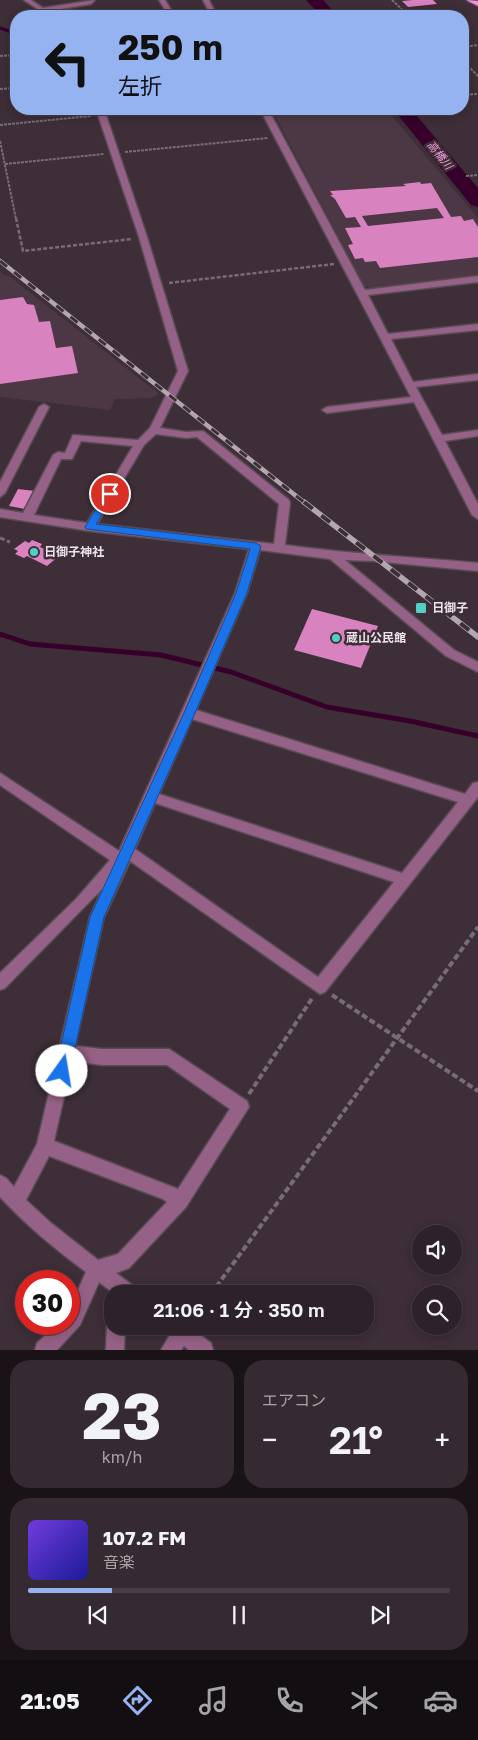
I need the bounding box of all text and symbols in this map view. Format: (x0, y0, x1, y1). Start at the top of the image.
text: 250 m (118, 26, 223, 68)
icon: left (35, 30, 100, 95)
text: 左折 (118, 72, 162, 99)
water label: 高橋川 (425, 138, 456, 172)
pin (89, 473, 131, 515)
icon: arrive (96, 480, 124, 508)
place label: 日御子神社 (44, 544, 104, 559)
marker: 日御子神社 (28, 546, 40, 558)
place label: 日御子 (432, 600, 468, 615)
marker: 日御子 (414, 601, 428, 615)
place label: 蔵山公民館 (346, 630, 406, 645)
marker: 蔵山公民館 (330, 632, 342, 644)
position arrow (35, 1044, 87, 1096)
map controls (412, 1225, 462, 1335)
button: sound (412, 1225, 462, 1275)
speed limit sign: 30 (15, 1270, 80, 1335)
button: search (412, 1285, 462, 1335)
text: 21:06 · 1 分 · 350 m (153, 1298, 325, 1321)
text: 23 (82, 1375, 162, 1453)
text: エアコン (262, 1390, 326, 1410)
text: 21° (329, 1417, 383, 1462)
text: − (262, 1423, 277, 1456)
text: + (435, 1423, 450, 1456)
text: km/h (102, 1447, 142, 1467)
text: 107.2 FM (103, 1526, 186, 1549)
text: 音楽 (103, 1552, 135, 1572)
icon: previous (84, 1601, 112, 1629)
icon: pause (225, 1601, 253, 1629)
icon: next (366, 1601, 394, 1629)
icon: directions (120, 1683, 155, 1718)
icon: music (196, 1683, 231, 1718)
icon: phone (272, 1683, 307, 1718)
icon: climate (347, 1683, 382, 1718)
icon: car (423, 1683, 458, 1718)
text: 21:05 (20, 1687, 80, 1714)

